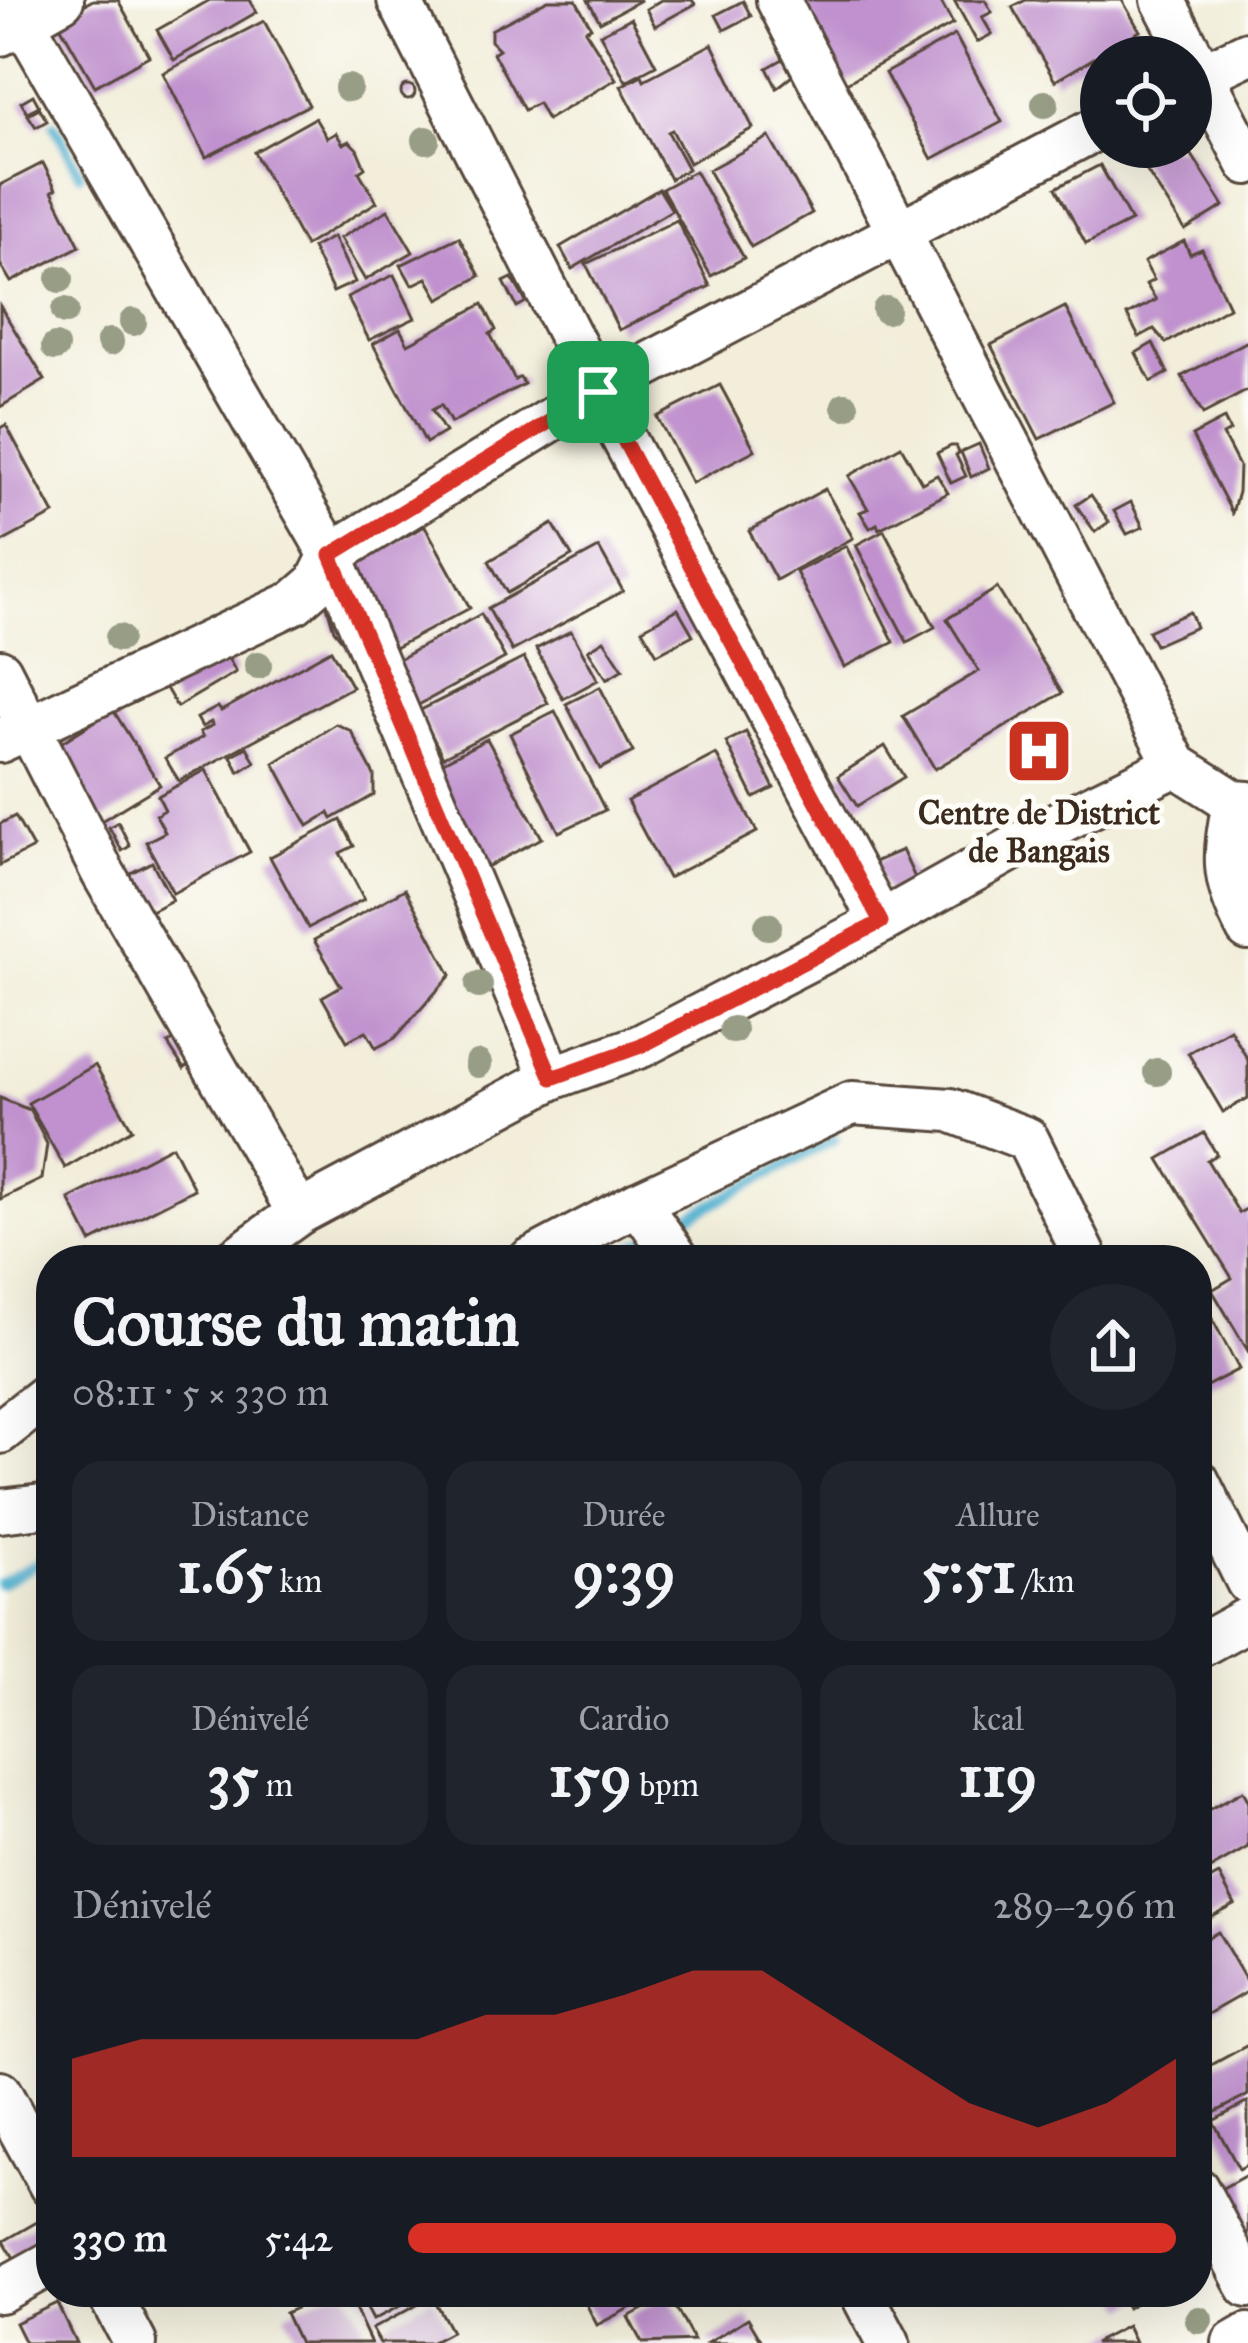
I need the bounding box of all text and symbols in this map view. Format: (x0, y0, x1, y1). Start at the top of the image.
map controls (1080, 36, 1212, 168)
button: locate (1080, 36, 1212, 168)
pin (547, 341, 649, 443)
icon: arrive (565, 359, 631, 425)
hospital icon: Centre de District de Bangais (1004, 716, 1074, 786)
place label: Centre de District de Bangais (918, 793, 1160, 871)
text: Course du matin (72, 1282, 520, 1363)
button: share (1050, 1284, 1176, 1410)
text: 08:11 · 5 × 330 m (72, 1368, 329, 1416)
text: Distance (191, 1495, 309, 1535)
text: Durée (582, 1495, 666, 1535)
text: Allure (956, 1495, 1040, 1535)
text: 1.65 (177, 1535, 272, 1608)
text: 9:39 (572, 1535, 676, 1608)
text: 5:51 (921, 1535, 1016, 1608)
text: km (272, 1561, 323, 1601)
text: /km (1016, 1561, 1075, 1601)
text: Dénivelé (191, 1699, 309, 1739)
text: Cardio (578, 1699, 670, 1739)
text: kcal (972, 1699, 1024, 1739)
text: 35 (207, 1739, 259, 1812)
text: 159 (549, 1739, 632, 1812)
text: 119 (958, 1739, 1038, 1812)
text: m (259, 1765, 293, 1805)
text: bpm (632, 1765, 699, 1805)
text: Dénivelé (72, 1881, 212, 1929)
text: 289–296 m (993, 1881, 1176, 1929)
text: 330 m (72, 2214, 167, 2262)
text: 5:42 (264, 2214, 333, 2262)

